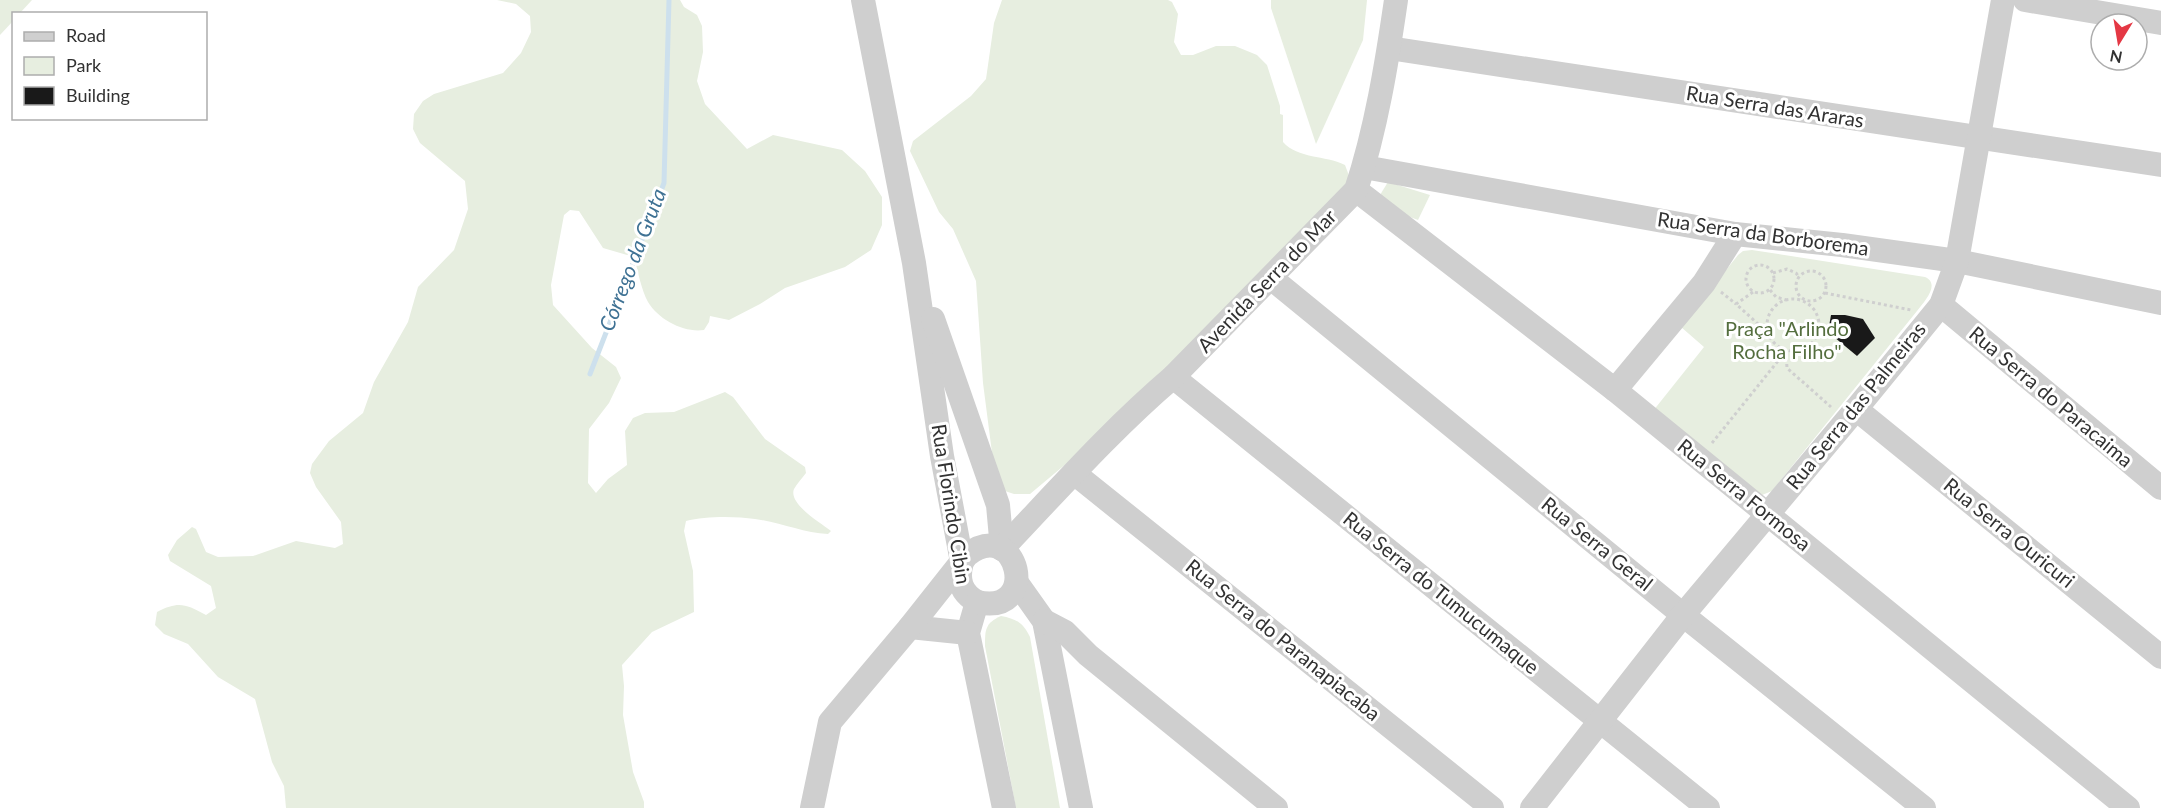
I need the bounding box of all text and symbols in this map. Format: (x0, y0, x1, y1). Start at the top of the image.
legend (12, 12, 207, 120)
north arrow (2089, 12, 2149, 72)
text: Road (66, 24, 106, 46)
text: N (2108, 47, 2124, 68)
text: Park (66, 54, 102, 76)
street label: Rua Serra das Araras (1685, 80, 1866, 132)
text: Building (66, 84, 130, 106)
water label: Córrego da Gruta (593, 185, 670, 334)
street label: Avenida Serra do Mar (1192, 203, 1341, 357)
street label: Rua Serra da Borborema (1656, 206, 1870, 260)
park label: Praça "Arlindo Rocha Filho" (1725, 316, 1849, 363)
street label: Rua Serra das Palmeiras (1780, 317, 1930, 494)
street label: Rua Serra do Paracaima (1965, 321, 2138, 472)
street label: Rua Florindo Cibin (927, 422, 976, 586)
street label: Rua Serra Formosa (1673, 433, 1816, 555)
street label: Rua Serra Ouricuri (1940, 472, 2080, 592)
street label: Rua Serra Geral (1537, 491, 1658, 595)
street label: Rua Serra do Tumucumaque (1339, 506, 1544, 679)
street label: Rua Serra do Paranapiacaba (1182, 553, 1386, 725)

